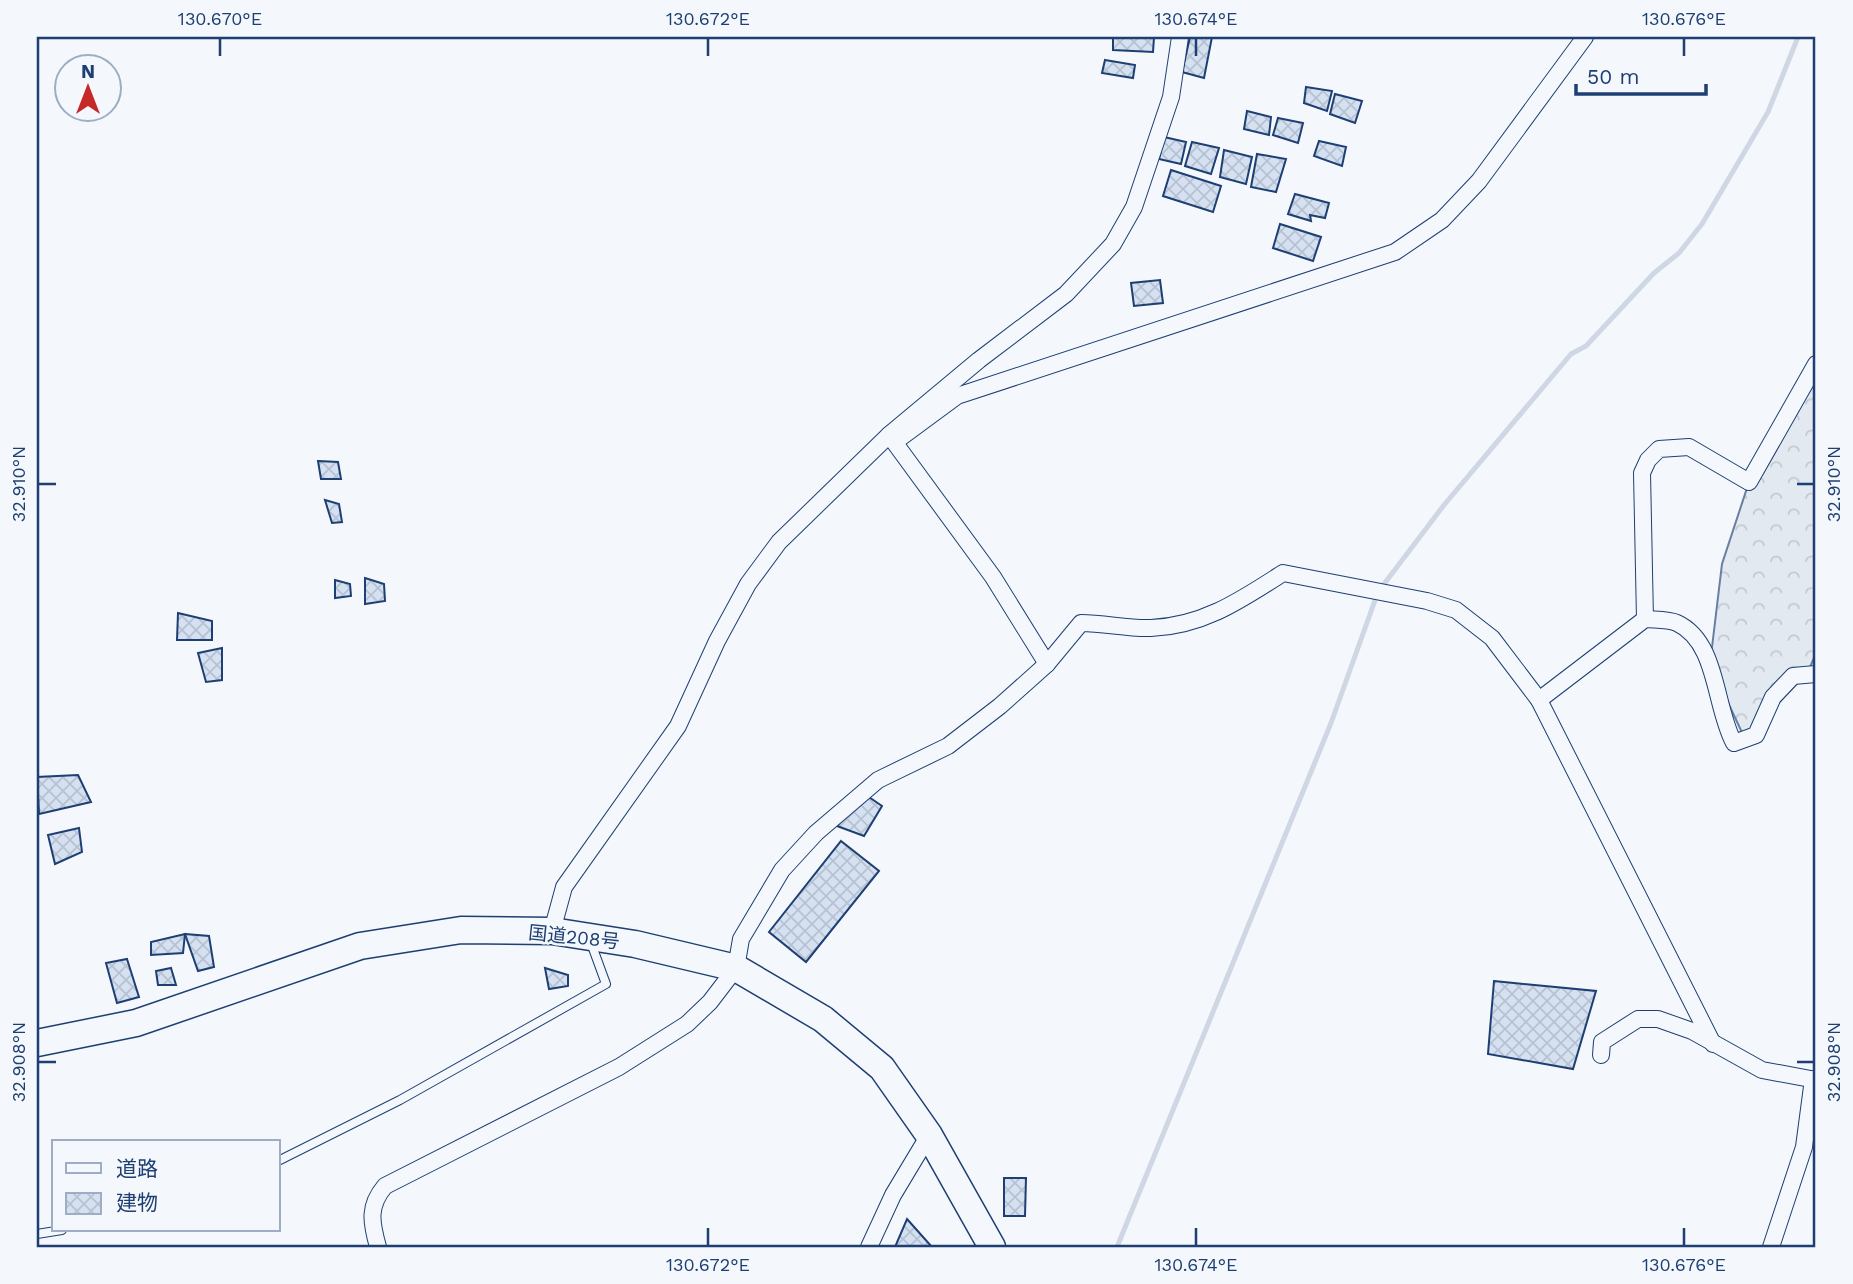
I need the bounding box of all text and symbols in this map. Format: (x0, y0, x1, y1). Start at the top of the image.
text: 130.670°E (178, 8, 262, 29)
text: 130.672°E (666, 8, 750, 29)
text: 130.674°E (1154, 8, 1238, 29)
text: 130.676°E (1642, 8, 1726, 29)
north arrow (52, 52, 122, 122)
scale bar (1576, 52, 1706, 96)
text: N (81, 60, 95, 83)
text: 50 m (1587, 64, 1639, 89)
text: 32.910°N (8, 446, 29, 522)
text: 32.910°N (1823, 446, 1844, 522)
street label: 国道208号 (527, 921, 621, 953)
text: 32.908°N (8, 1022, 29, 1102)
text: 32.908°N (1823, 1022, 1844, 1102)
legend (52, 1140, 280, 1232)
text: 道路 (116, 1156, 158, 1181)
text: 建物 (116, 1190, 158, 1215)
text: 130.672°E (666, 1254, 750, 1275)
text: 130.674°E (1154, 1254, 1238, 1275)
text: 130.676°E (1642, 1254, 1726, 1275)

